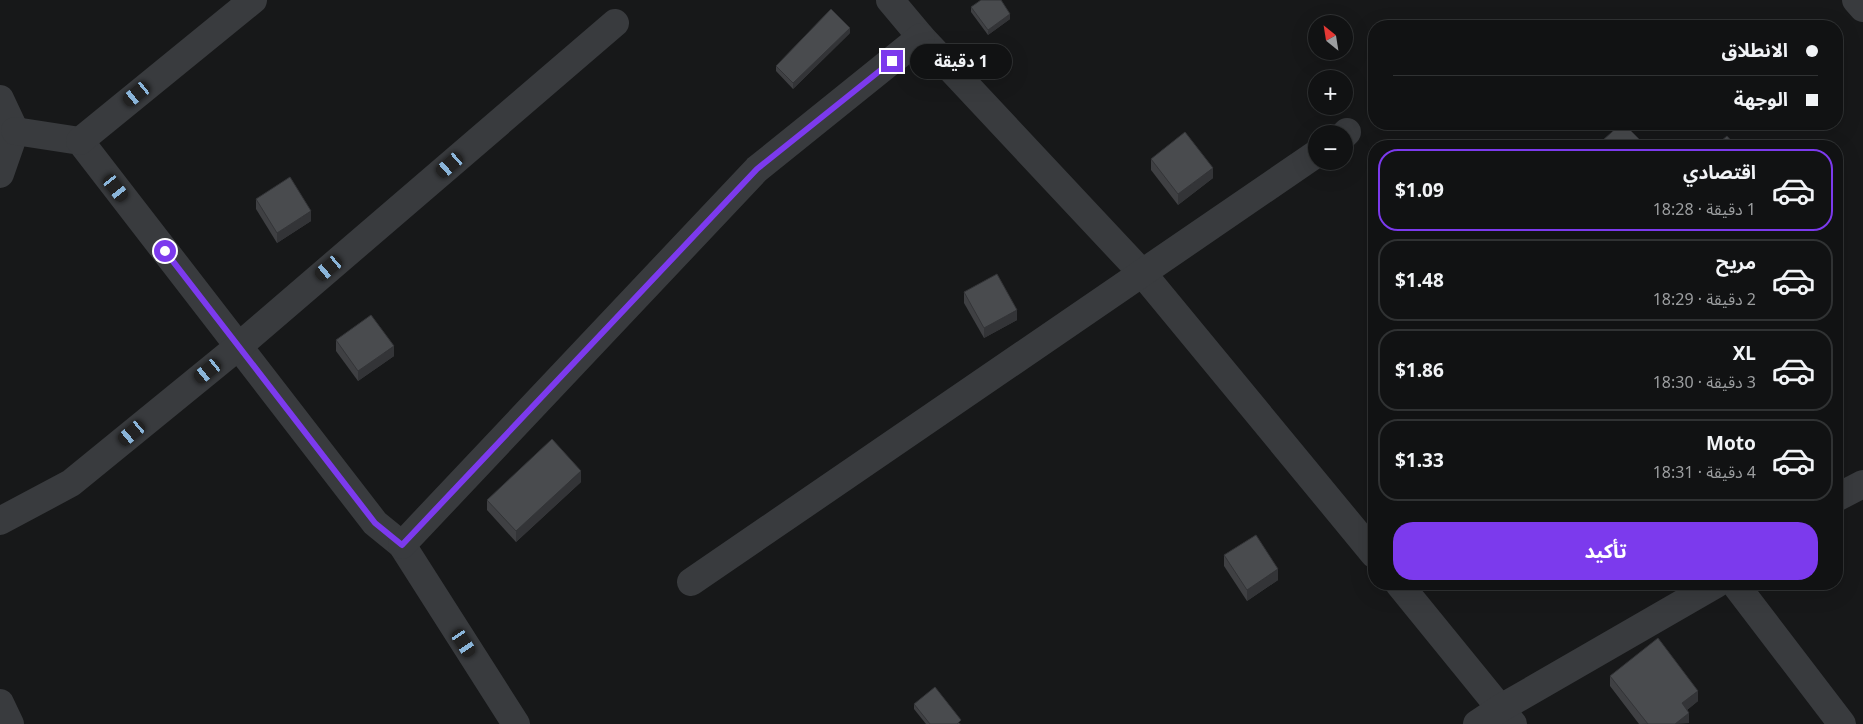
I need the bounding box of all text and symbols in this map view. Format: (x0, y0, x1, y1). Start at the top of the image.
north arrow (1308, 15, 1352, 60)
map controls (1308, 15, 1353, 170)
text: الانطلاق (1722, 37, 1788, 63)
callout: 1 دقيقة (910, 44, 1012, 78)
route end (881, 50, 903, 72)
text: 1 دقيقة (934, 50, 988, 72)
button: + (1308, 70, 1353, 115)
car (120, 79, 153, 109)
text: الوجهة (1734, 86, 1788, 112)
button: − (1308, 125, 1353, 170)
car (433, 149, 466, 181)
text: اقتصادي (1683, 159, 1756, 185)
icon: car (1771, 168, 1816, 213)
car (100, 172, 131, 204)
text: $1.09 (1395, 177, 1444, 203)
text: 1 دقيقة · 18:28 (1653, 198, 1756, 220)
route start (154, 240, 176, 262)
text: مريح (1716, 249, 1756, 275)
car (312, 253, 345, 283)
icon: car (1771, 258, 1816, 303)
text: $1.48 (1395, 267, 1444, 293)
text: 2 دقيقة · 18:29 (1653, 288, 1756, 310)
text: XL (1733, 340, 1756, 366)
icon: car (1771, 348, 1816, 393)
car (191, 356, 224, 386)
text: $1.86 (1395, 357, 1444, 383)
text: 3 دقيقة · 18:30 (1653, 371, 1756, 393)
car (115, 418, 148, 448)
text: Moto (1706, 430, 1756, 456)
icon: car (1771, 438, 1816, 483)
text: $1.33 (1395, 447, 1444, 473)
text: 4 دقيقة · 18:31 (1653, 461, 1756, 483)
button: تأكيد (1393, 522, 1818, 580)
car (449, 626, 478, 660)

